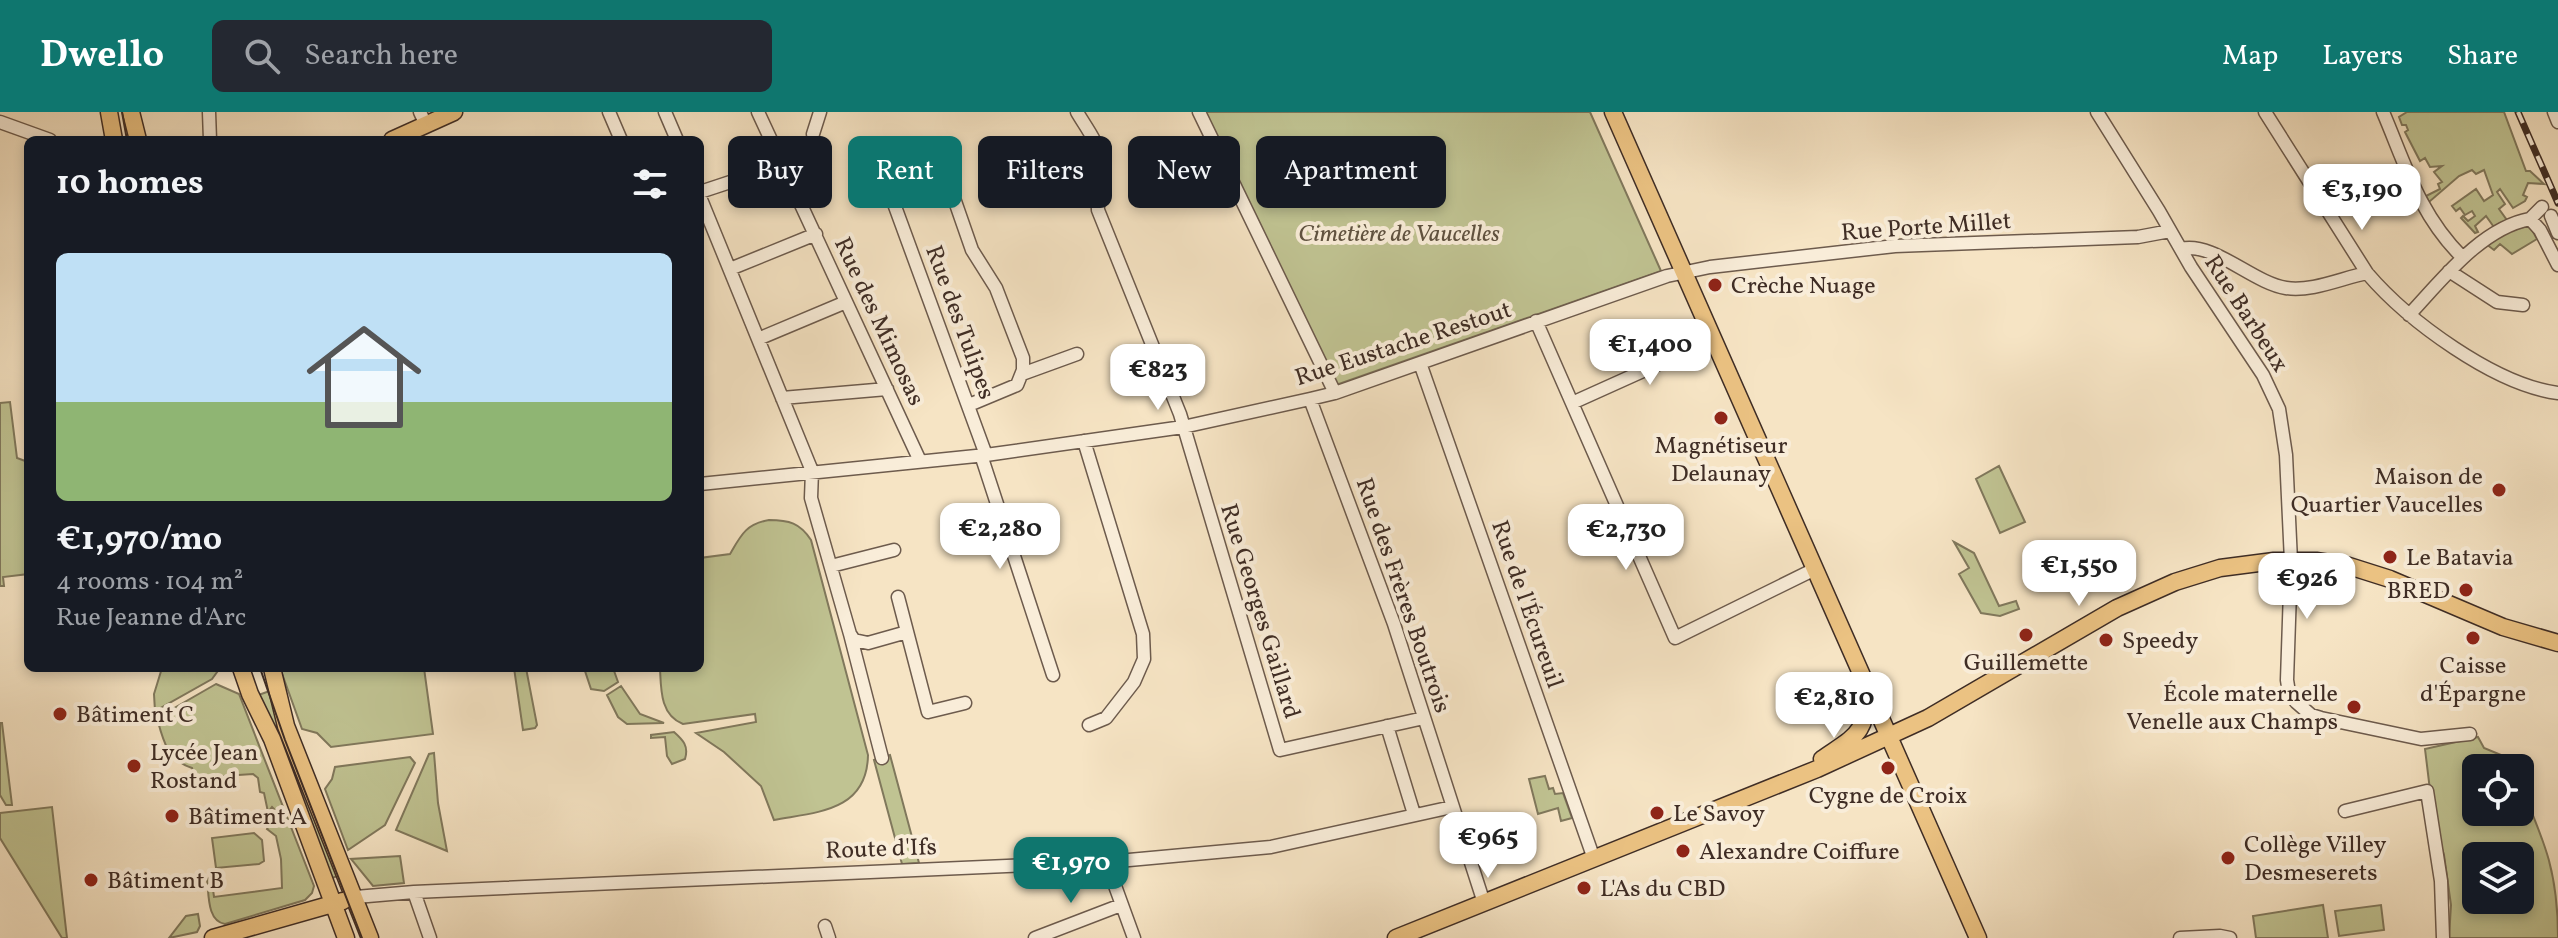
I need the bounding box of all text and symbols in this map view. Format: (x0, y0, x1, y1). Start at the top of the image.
search box (212, 20, 772, 92)
text: Dwello (40, 30, 164, 83)
icon: search (240, 34, 284, 78)
text: Search here (304, 35, 458, 77)
text: Map (2222, 37, 2278, 76)
text: Layers (2322, 37, 2403, 76)
text: Share (2447, 37, 2518, 76)
chip: Buy (728, 136, 832, 208)
chip: Rent (848, 136, 962, 208)
chip: Filters (978, 136, 1112, 208)
chip: New (1128, 136, 1240, 208)
chip: Apartment (1256, 136, 1446, 208)
text: 10 homes (56, 161, 204, 208)
icon: filters (628, 162, 672, 206)
pin: €3,190 (2297, 164, 2427, 232)
text: €3,190 (2321, 172, 2403, 208)
street label: Rue Porte Millet (1840, 205, 2012, 251)
park label: Cimetière de Vaucelles (1298, 218, 1500, 252)
street label: Rue des Mimosas (824, 232, 932, 412)
street label: Rue des Tulipes (916, 241, 1003, 404)
street label: Rue Barbeux (2195, 249, 2296, 379)
place label: Crèche Nuage (1731, 270, 1876, 304)
marker: Crèche Nuage (1706, 276, 1724, 294)
street label: Rue Eustache Restout (1291, 294, 1516, 396)
icon: home (292, 305, 436, 449)
pin: €1,400 (1585, 319, 1715, 387)
text: €1,400 (1608, 327, 1692, 363)
pin: €823 (1111, 344, 1205, 412)
text: €823 (1128, 352, 1188, 388)
marker: Magnétiseur Delaunay (1712, 409, 1730, 427)
place label: Magnétiseur Delaunay (1654, 430, 1788, 492)
place label: Maison de Quartier Vaucelles (2291, 461, 2483, 523)
street label: Rue des Frères Boutrois (1346, 473, 1458, 718)
marker: Maison de Quartier Vaucelles (2490, 481, 2508, 499)
street label: Rue Georges Gaillard (1210, 500, 1308, 723)
pin: €2,280 (935, 503, 1065, 571)
pin: €2,730 (1561, 504, 1691, 572)
text: €2,280 (958, 511, 1042, 547)
text: €2,730 (1586, 512, 1666, 548)
street label: Rue de l'Écureuil (1481, 516, 1571, 693)
text: €1,970/mo (56, 517, 222, 564)
pin: €1,550 (2014, 540, 2144, 608)
place label: Le Batavia (2406, 542, 2514, 576)
text: €1,550 (2040, 548, 2118, 584)
marker: Le Batavia (2381, 548, 2399, 566)
pin: €926 (2260, 553, 2354, 621)
text: €926 (2276, 561, 2338, 597)
text: 4 rooms · 104 m² (56, 564, 243, 600)
place label: BRED (2387, 575, 2450, 609)
marker: BRED (2457, 581, 2475, 599)
text: Rue Jeanne d'Arc (56, 600, 246, 636)
place label: Speedy (2122, 625, 2198, 659)
marker: Guillemette (2017, 626, 2035, 644)
marker: Caisse d'Épargne (2464, 629, 2482, 647)
marker: Speedy (2097, 631, 2115, 649)
place label: Guillemette (1964, 647, 2088, 681)
place label: Caisse d'Épargne (2420, 650, 2526, 712)
pin: €2,810 (1769, 672, 1899, 740)
place label: École maternelle Venelle aux Champs (2126, 678, 2338, 740)
text: €2,810 (1794, 680, 1874, 716)
marker: École maternelle Venelle aux Champs (2345, 698, 2363, 716)
place label: Bâtiment C (76, 699, 194, 733)
marker: Bâtiment C (51, 705, 69, 723)
place label: Lycée Jean Rostand (150, 737, 258, 799)
map controls (2462, 754, 2534, 914)
button: locate (2462, 754, 2534, 826)
marker: Lycée Jean Rostand (125, 757, 143, 775)
marker: Cygne de Croix (1879, 759, 1897, 777)
place label: Cygne de Croix (1809, 780, 1967, 814)
place label: Le Savoy (1673, 798, 1765, 832)
place label: Bâtiment A (188, 801, 307, 835)
marker: Le Savoy (1648, 804, 1666, 822)
marker: Bâtiment A (163, 807, 181, 825)
pin: €965 (1441, 812, 1535, 880)
text: €965 (1458, 820, 1518, 856)
place label: Collège Villey Desmeserets (2244, 829, 2387, 891)
street label: Route d'Ifs (825, 831, 937, 869)
place label: Alexandre Coiffure (1699, 836, 1900, 870)
pin: €1,970 (1006, 837, 1136, 905)
marker: Alexandre Coiffure (1674, 842, 1692, 860)
button: layers (2462, 842, 2534, 914)
text: €1,970 (1031, 845, 1111, 881)
marker: Collège Villey Desmeserets (2219, 849, 2237, 867)
place label: Bâtiment B (107, 865, 224, 899)
marker: Bâtiment B (82, 871, 100, 889)
place label: L'As du CBD (1600, 873, 1725, 907)
marker: L'As du CBD (1575, 879, 1593, 897)

